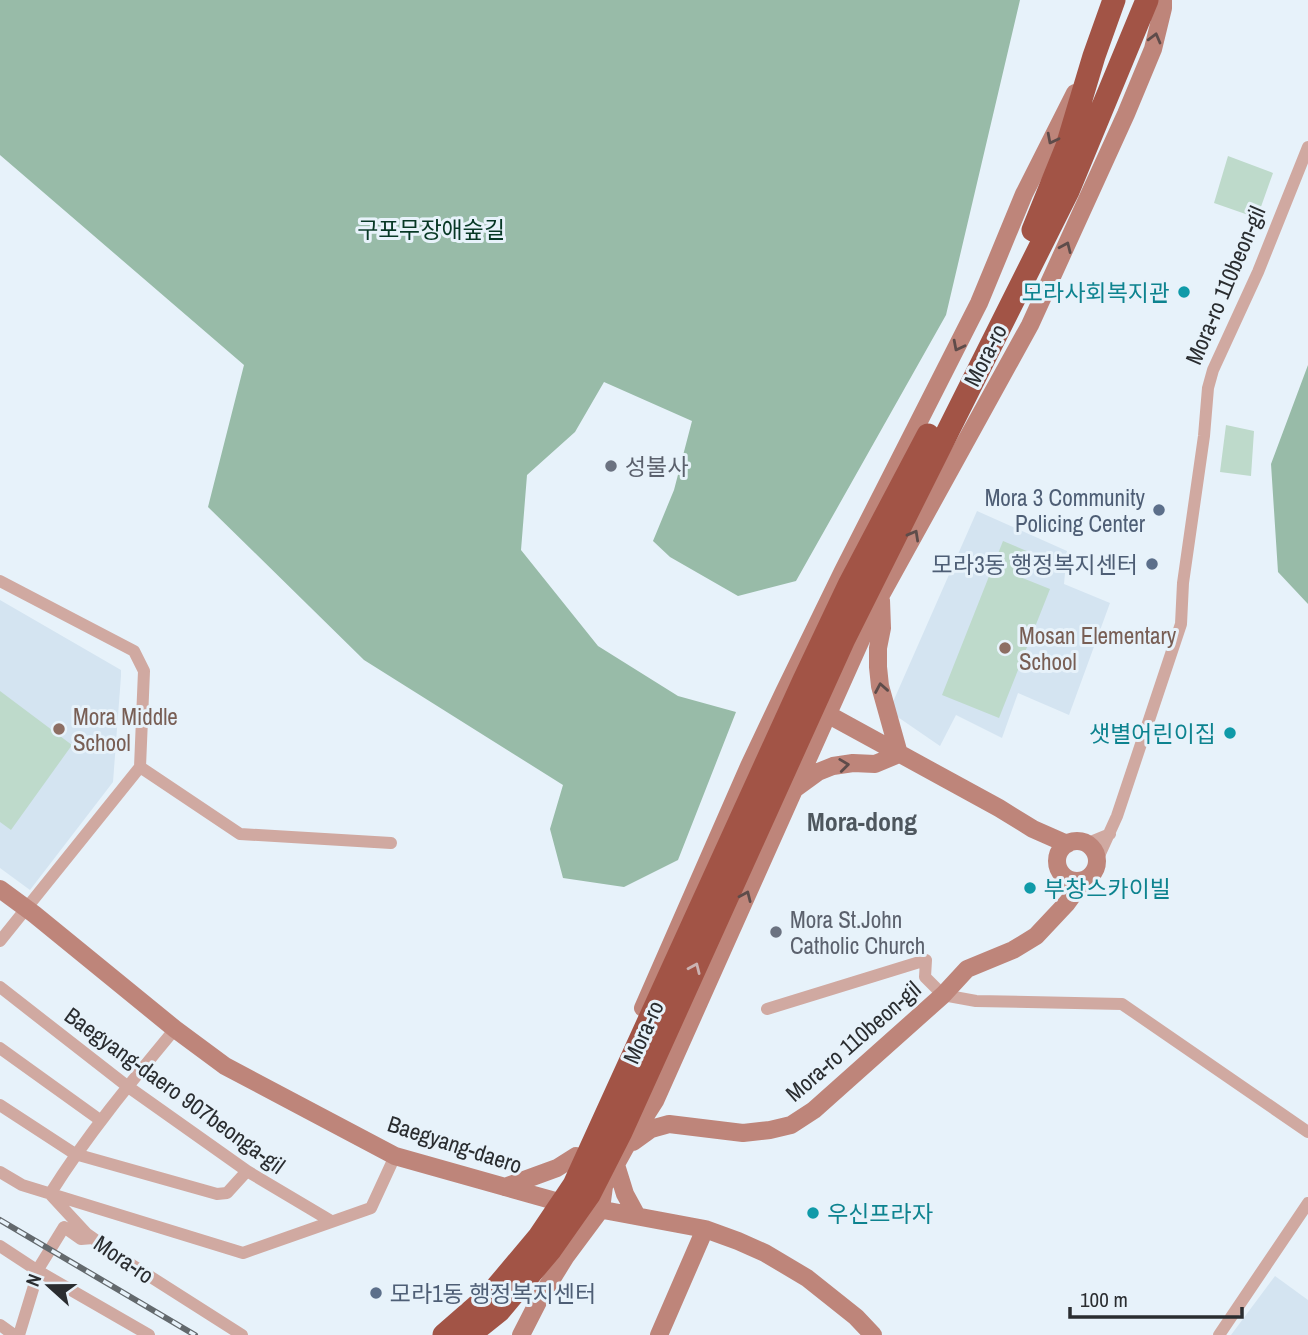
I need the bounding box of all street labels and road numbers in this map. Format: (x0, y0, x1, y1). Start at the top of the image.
street label: Mora-ro 110beon-gil (1178, 201, 1272, 369)
street label: Mora-ro (956, 319, 1014, 391)
street label: Mora-ro 110beon-gil (779, 974, 927, 1108)
street label: Mora-ro (615, 996, 671, 1068)
street label: Baegyang-daero 907beonga-gil (59, 999, 291, 1181)
street label: Baegyang-daero (384, 1108, 526, 1180)
street label: Mora-ro (88, 1228, 160, 1290)

